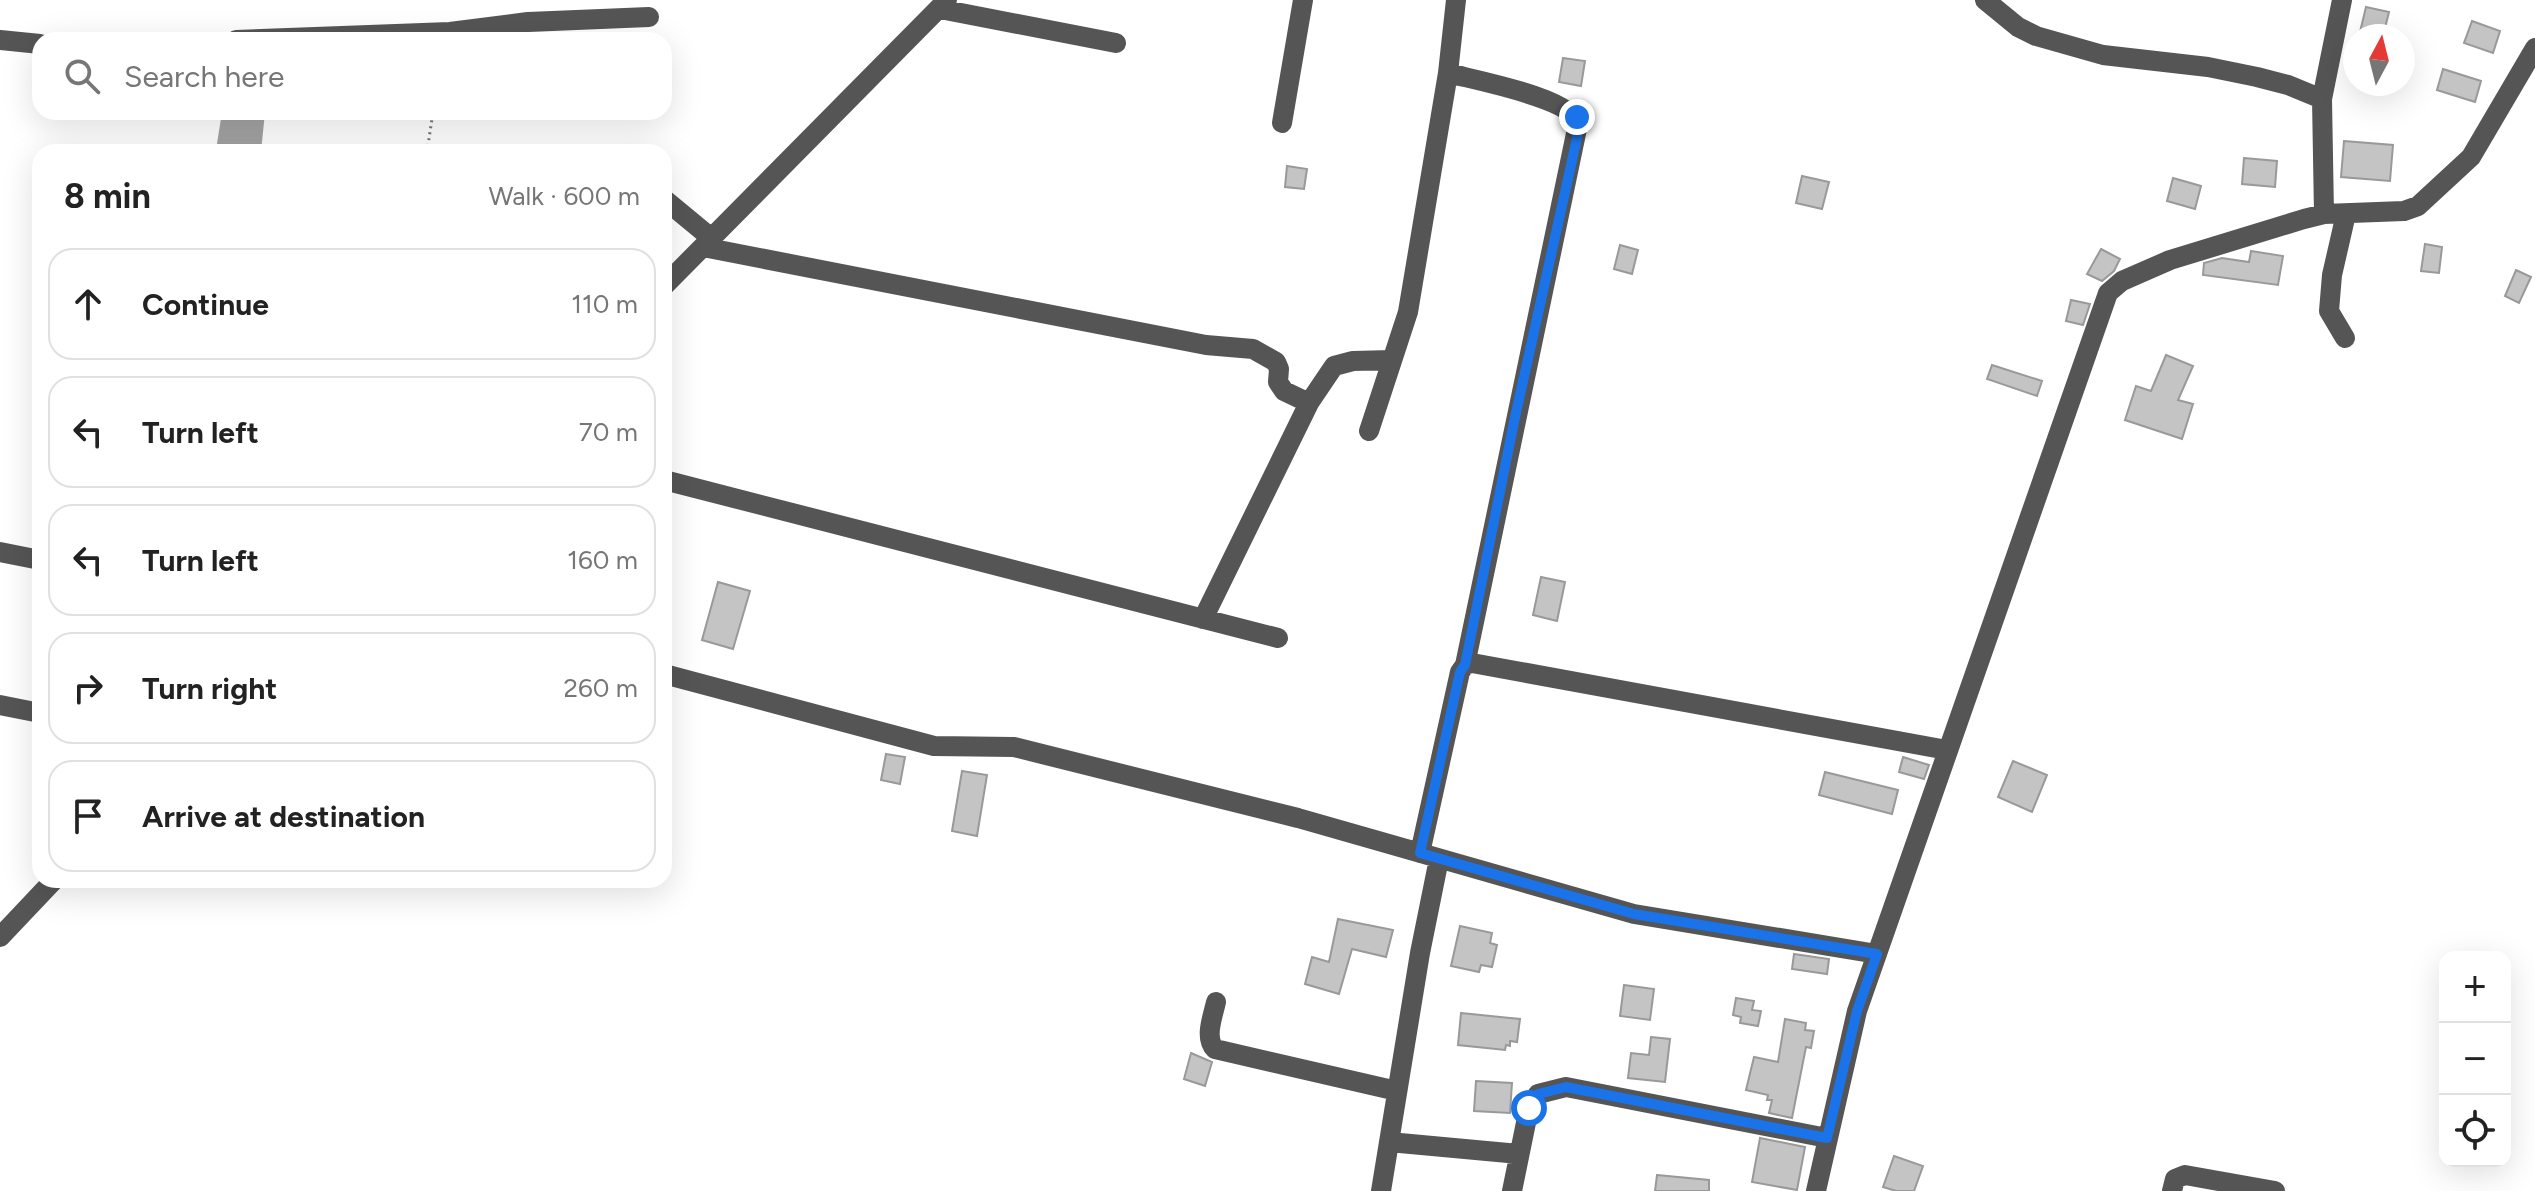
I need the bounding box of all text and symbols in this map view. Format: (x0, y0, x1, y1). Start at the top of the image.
north arrow (2343, 24, 2415, 96)
search box (32, 32, 672, 120)
icon: search (60, 54, 104, 98)
text: Search here (124, 58, 284, 95)
route end (1559, 99, 1595, 135)
text: 8 min (64, 176, 151, 217)
text: Walk · 600 m (488, 180, 640, 212)
icon: ahead (66, 282, 110, 326)
text: Continue (142, 286, 269, 323)
text: 110 m (571, 288, 638, 320)
icon: left (66, 410, 110, 454)
text: Turn left (142, 414, 259, 451)
text: 70 m (579, 416, 638, 448)
icon: left (66, 538, 110, 582)
text: Turn left (142, 542, 259, 579)
text: 160 m (567, 544, 638, 576)
icon: right (66, 666, 110, 710)
text: Turn right (142, 670, 277, 707)
text: 260 m (564, 672, 638, 704)
icon: arrive (66, 794, 110, 838)
text: Arrive at destination (142, 798, 425, 835)
map controls (2439, 951, 2511, 1167)
button: + (2439, 951, 2511, 1023)
button: − (2439, 1023, 2511, 1095)
route start (1511, 1090, 1547, 1126)
button: locate (2439, 1095, 2511, 1167)

